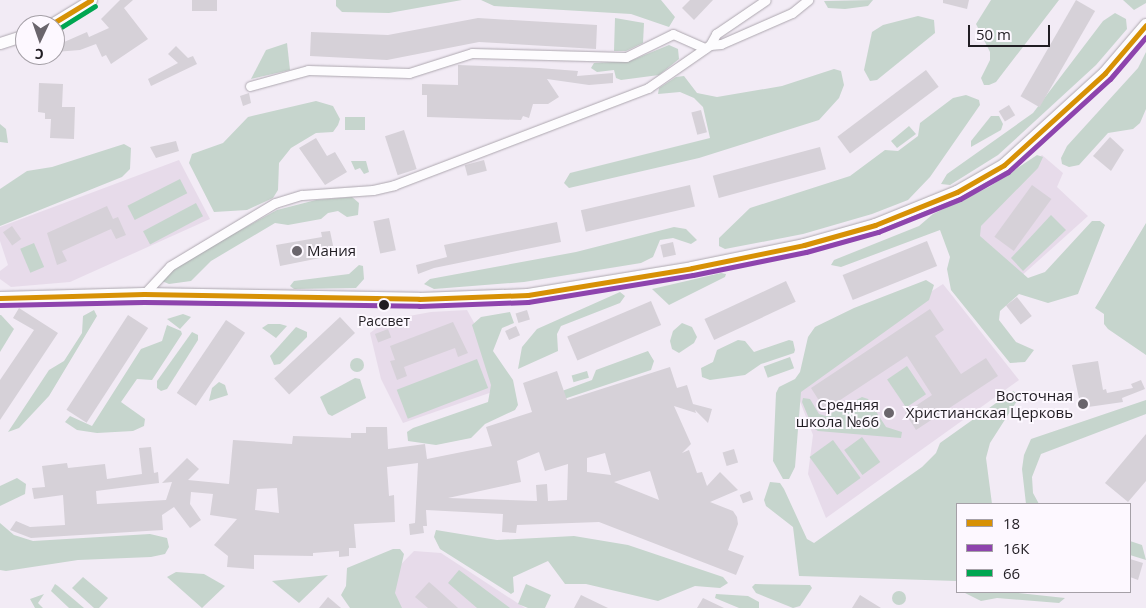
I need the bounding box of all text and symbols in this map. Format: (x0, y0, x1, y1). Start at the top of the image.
north arrow (15, 15, 65, 65)
scale bar (971, 15, 1054, 47)
text: 50 m (976, 24, 1011, 44)
text: С (34, 45, 44, 64)
place label: Мания (307, 242, 356, 260)
marker: Мания (291, 245, 303, 257)
marker: Рассвет (379, 300, 389, 310)
place label: Рассвет (358, 313, 410, 329)
place label: Восточная Христианская Церковь (906, 386, 1073, 421)
place label: Средняя школа №66 (796, 395, 879, 430)
marker: Восточная Христианская Церковь (1077, 398, 1089, 410)
marker: Средняя школа №66 (883, 407, 895, 419)
legend (956, 503, 1131, 593)
text: 18 (1003, 513, 1020, 533)
text: 16К (1003, 538, 1029, 558)
text: 66 (1003, 563, 1020, 583)

